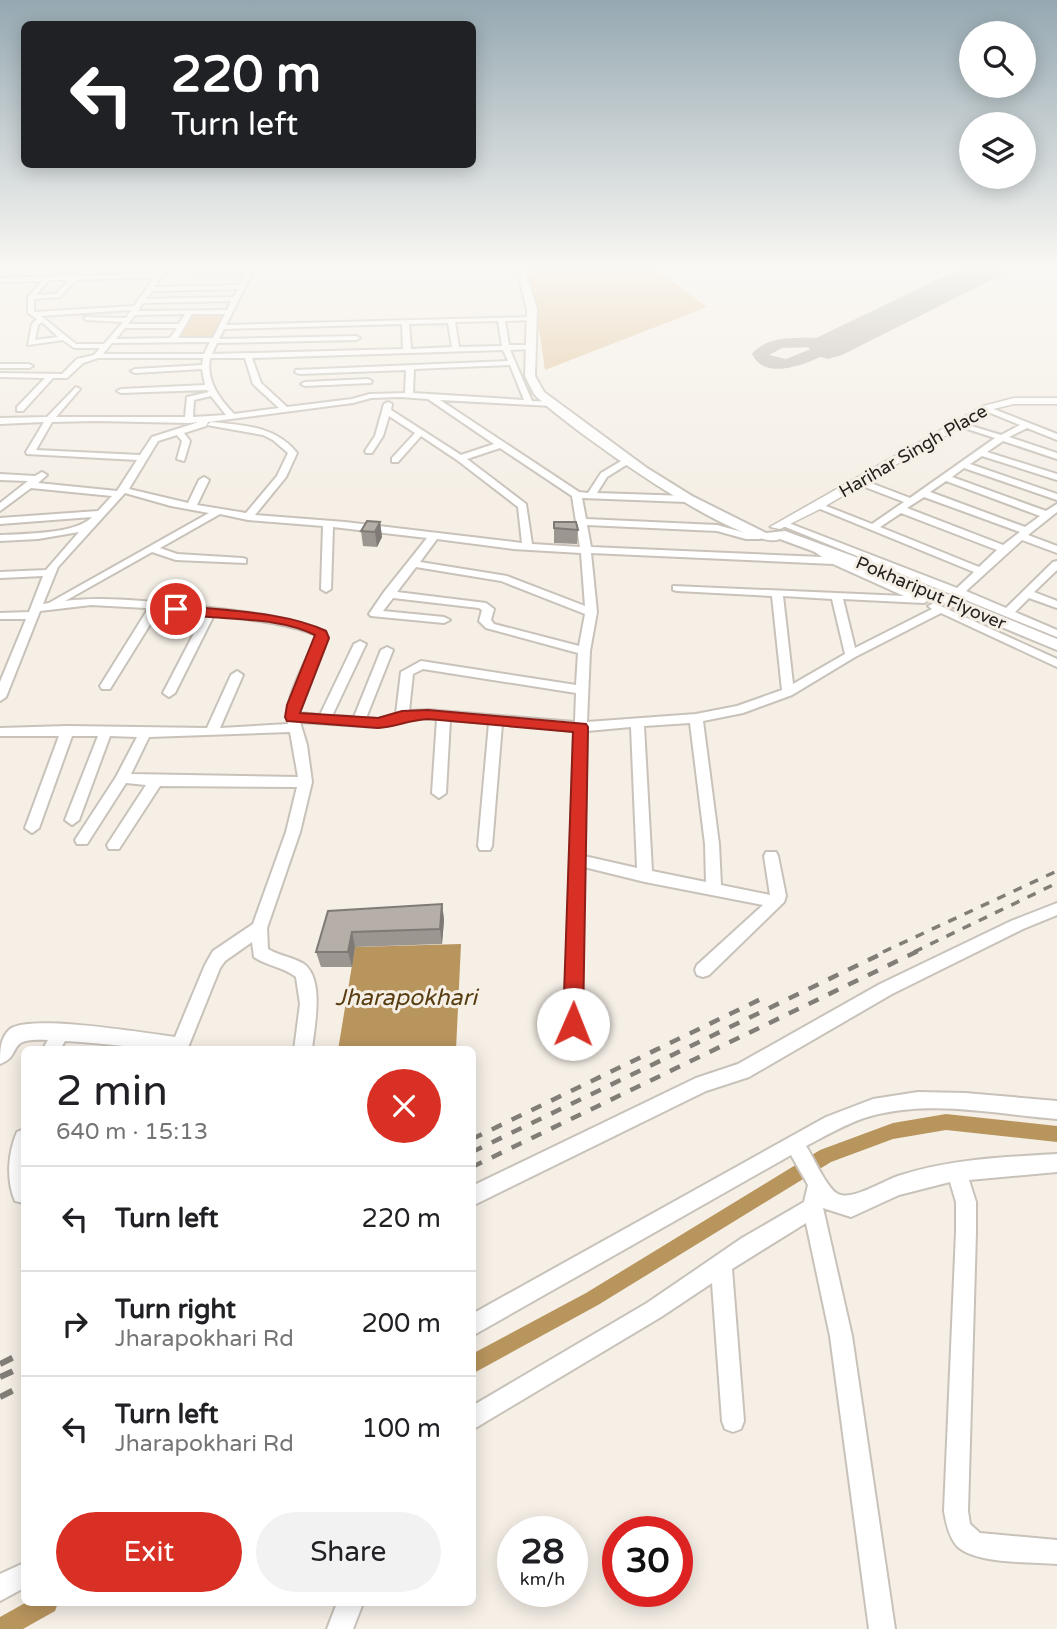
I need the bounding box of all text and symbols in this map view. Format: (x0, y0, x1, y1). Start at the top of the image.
map controls (959, 21, 1036, 189)
button: search (959, 21, 1036, 98)
text: 220 m (171, 46, 321, 105)
icon: left (56, 49, 147, 140)
text: Turn left (171, 106, 298, 144)
button: layers (959, 112, 1036, 189)
street label: Harihar Singh Place (835, 400, 991, 502)
street label: Pokhariput Flyover (853, 551, 1010, 635)
pin (146, 579, 206, 639)
icon: arrive (157, 590, 195, 628)
water label: Jharapokhari (335, 984, 480, 1012)
position arrow (536, 987, 610, 1061)
text: 2 min (56, 1066, 168, 1117)
button: close (367, 1069, 441, 1143)
text: 640 m · 15:13 (56, 1118, 208, 1146)
icon: left (56, 1200, 94, 1238)
text: Turn left (115, 1203, 218, 1234)
text: 220 m (361, 1203, 441, 1234)
text: Turn right (115, 1294, 236, 1325)
icon: right (56, 1305, 94, 1343)
text: 200 m (361, 1308, 441, 1339)
text: Jharapokhari Rd (115, 1325, 294, 1353)
text: Turn left (115, 1399, 218, 1430)
icon: left (56, 1410, 94, 1448)
text: 100 m (361, 1413, 441, 1444)
text: Jharapokhari Rd (115, 1430, 294, 1458)
button: Exit (56, 1512, 242, 1592)
button: Share (256, 1512, 441, 1592)
speed limit sign: 30 (602, 1516, 693, 1607)
text: 28 (521, 1531, 564, 1573)
text: km/h (520, 1568, 565, 1590)

